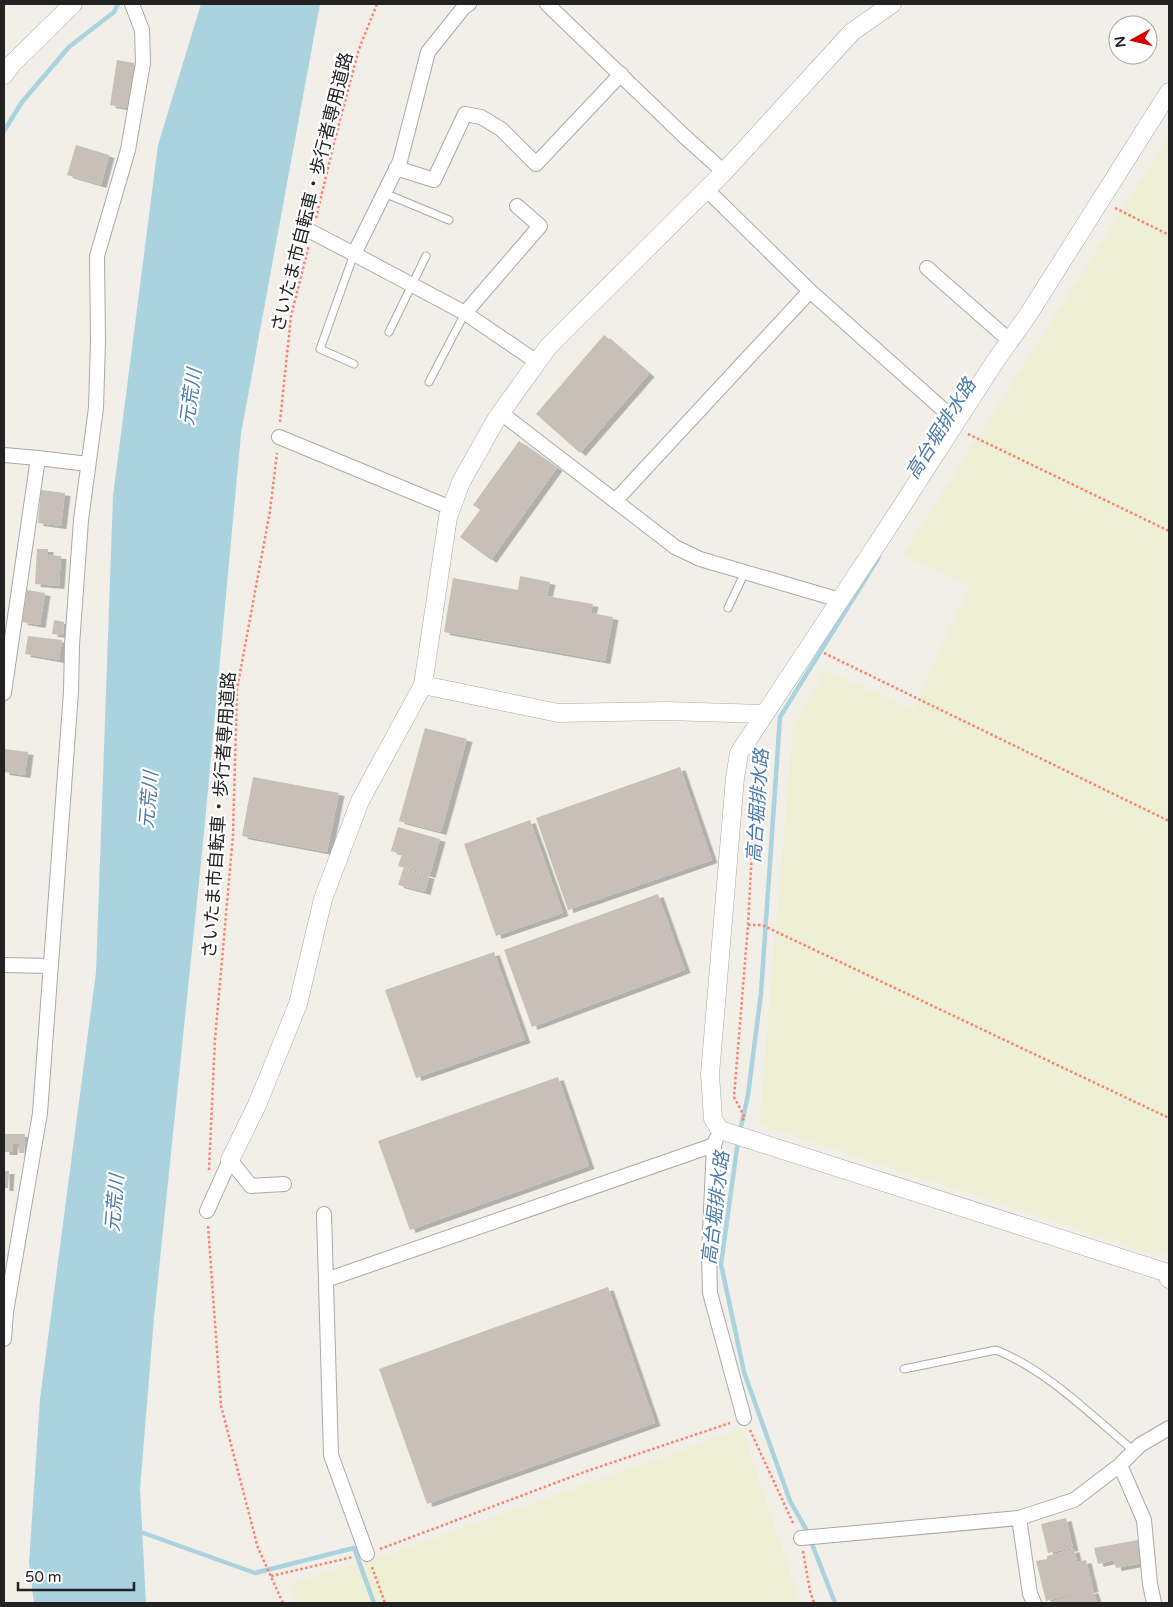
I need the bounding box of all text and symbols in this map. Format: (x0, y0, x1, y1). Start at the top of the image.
north arrow (1108, 15, 1158, 65)
text: N (1111, 35, 1130, 48)
street label: さいたま市自転車・歩行者専用道路 (267, 50, 357, 334)
water label: 元荒川 (176, 365, 206, 427)
water label: 高台堀排水路 (901, 373, 982, 483)
street label: さいたま市自転車・歩行者専用道路 (198, 671, 240, 959)
water label: 高台堀排水路 (743, 746, 773, 864)
water label: 元荒川 (136, 769, 163, 829)
water label: 高台堀排水路 (698, 1148, 734, 1266)
water label: 元荒川 (102, 1172, 129, 1232)
scale bar (18, 1560, 134, 1592)
text: 50 m (25, 1568, 62, 1586)

